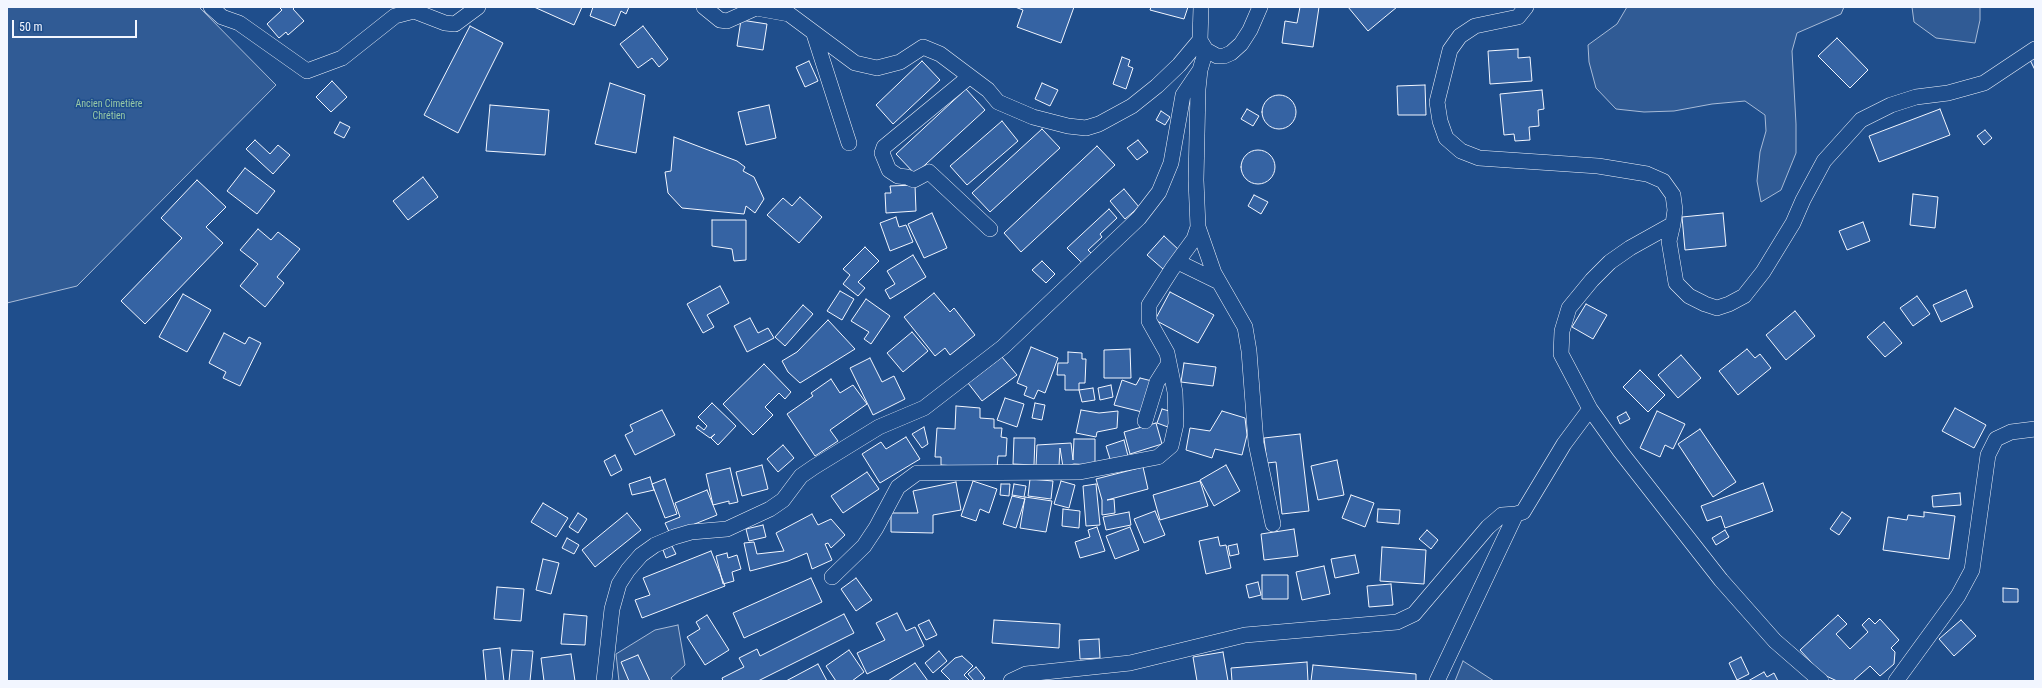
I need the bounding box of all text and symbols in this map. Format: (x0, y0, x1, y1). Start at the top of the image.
scale bar (14, 12, 139, 38)
text: 50 m (19, 20, 43, 34)
park label: Ancien Cimetière Chrétien (75, 98, 143, 122)

